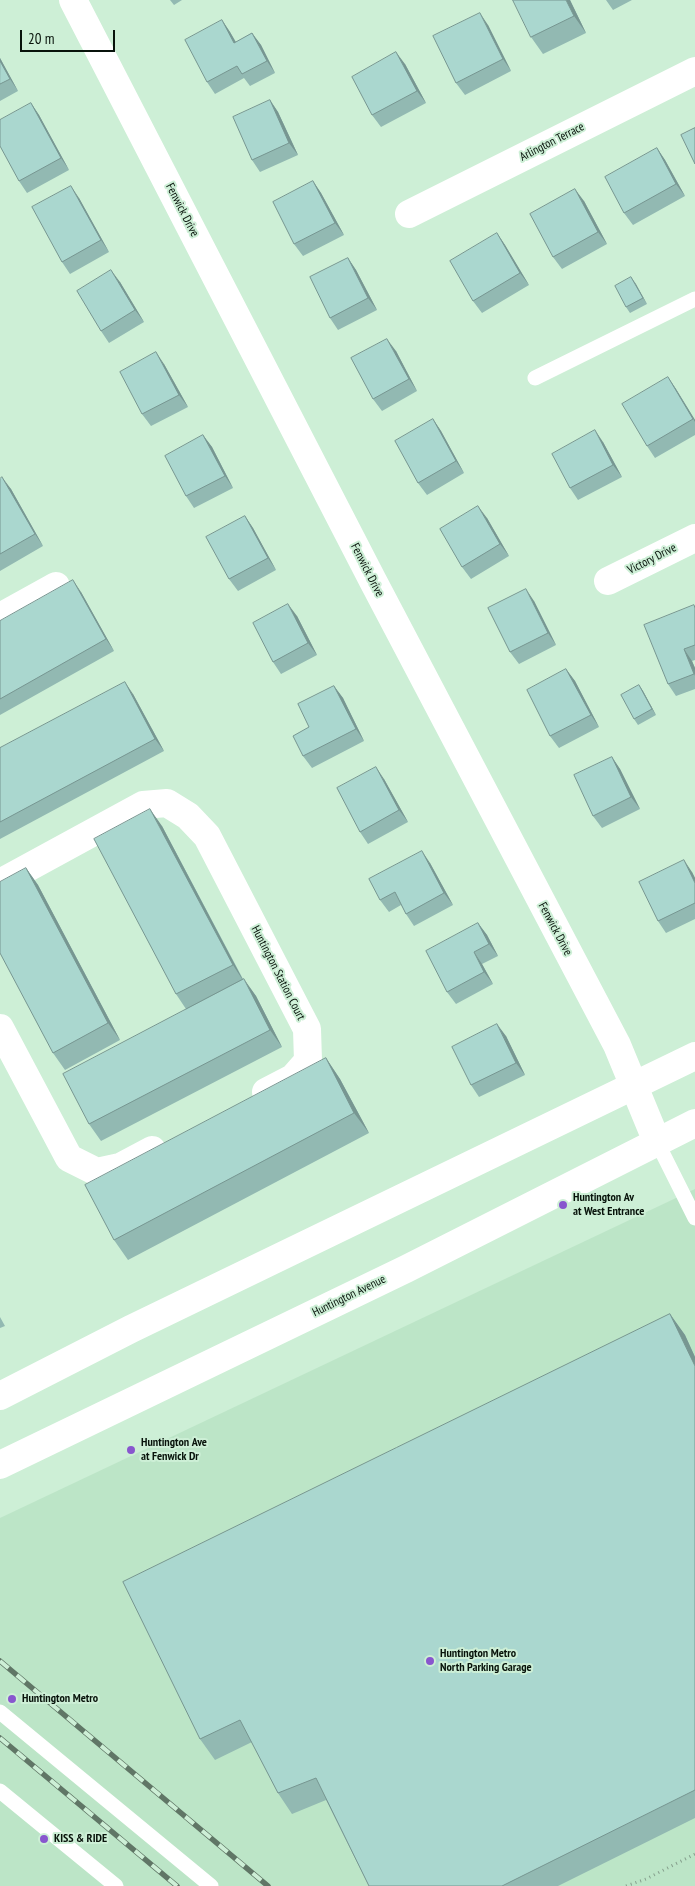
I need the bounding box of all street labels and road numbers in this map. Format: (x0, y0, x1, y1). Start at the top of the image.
street label: Arlington Terrace (517, 120, 587, 164)
street label: Fenwick Drive (162, 181, 202, 239)
street label: Fenwick Drive (347, 541, 387, 599)
street label: Victory Drive (625, 541, 679, 577)
street label: Fenwick Drive (535, 900, 575, 958)
street label: Huntington Station Court (248, 923, 308, 1023)
street label: Huntington Avenue (310, 1272, 388, 1320)

